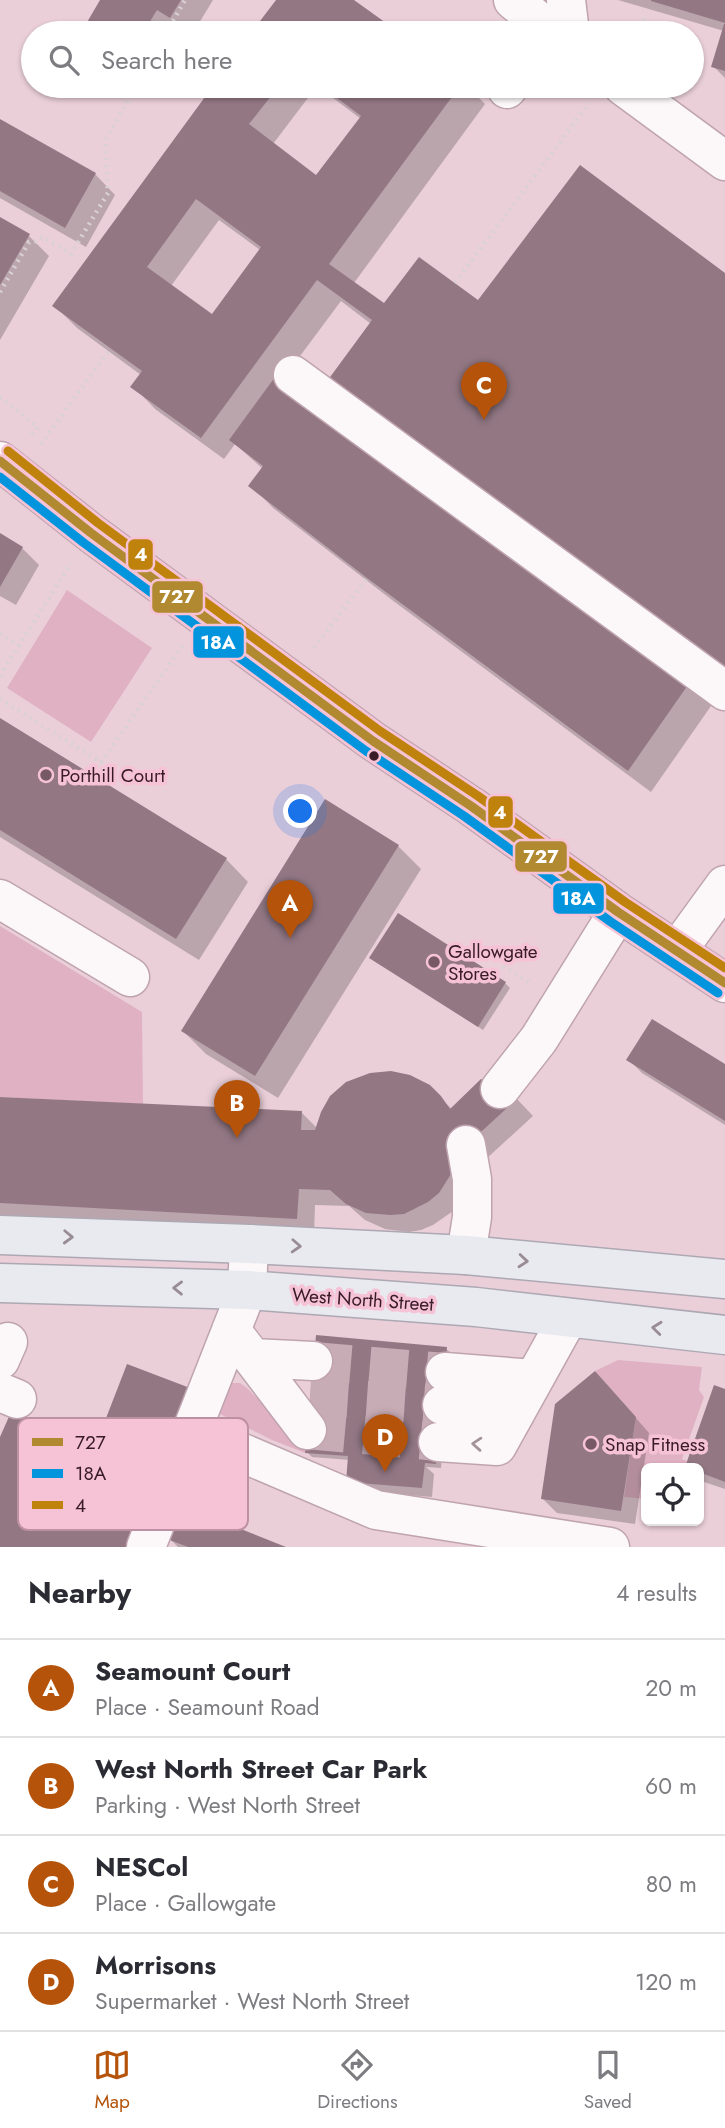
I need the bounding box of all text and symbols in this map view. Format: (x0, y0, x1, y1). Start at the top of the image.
search box (21, 21, 704, 98)
icon: search (45, 41, 83, 79)
text: Search here (101, 41, 233, 79)
pin: C (461, 362, 507, 420)
line badge: 4 (127, 538, 154, 571)
text: 4 (134, 541, 148, 568)
line badge: 727 (151, 580, 204, 614)
text: 727 (159, 583, 195, 610)
line badge: 18A (192, 625, 245, 659)
text: 18A (200, 629, 236, 656)
unlabelled marker (367, 749, 381, 763)
place label: Porthill Court (60, 762, 166, 789)
marker: Porthill Court (38, 767, 54, 783)
your location (283, 794, 317, 828)
line badge: 4 (487, 795, 514, 829)
text: 4 (493, 799, 507, 826)
line badge: 727 (514, 840, 568, 873)
text: 727 (523, 843, 559, 870)
pin: A (267, 880, 313, 938)
line badge: 18A (552, 882, 605, 915)
text: 18A (560, 885, 596, 912)
place label: Gallowgate Stores (448, 938, 538, 987)
marker: Gallowgate Stores (426, 954, 442, 970)
pin: B (214, 1080, 260, 1138)
one-way arrow (63, 1230, 74, 1245)
one-way arrow (290, 1239, 301, 1254)
one-way arrow (517, 1253, 528, 1268)
one-way arrow (173, 1281, 184, 1296)
street label: West North Street (291, 1281, 435, 1318)
one-way arrow (651, 1320, 663, 1335)
pin: D (362, 1414, 408, 1472)
legend (18, 1418, 248, 1530)
text: 727 (75, 1429, 106, 1456)
place label: Snap Fitness (605, 1431, 705, 1458)
marker: Snap Fitness (583, 1436, 599, 1452)
one-way arrow (471, 1437, 482, 1452)
text: 18A (75, 1460, 107, 1487)
map controls (641, 1463, 704, 1526)
button: locate (641, 1463, 704, 1526)
text: 4 (75, 1492, 86, 1519)
text: Nearby (28, 1571, 131, 1614)
text: 4 results (616, 1576, 697, 1610)
text: Seamount Court (95, 1652, 290, 1690)
text: A (43, 1671, 59, 1705)
text: 20 m (645, 1671, 697, 1705)
text: Place · Seamount Road (95, 1690, 320, 1724)
text: West North Street Car Park (95, 1750, 428, 1788)
text: B (43, 1769, 59, 1803)
text: 60 m (645, 1769, 697, 1803)
text: Parking · West North Street (95, 1788, 360, 1822)
text: NESCol (95, 1848, 188, 1886)
text: C (43, 1867, 59, 1901)
text: 80 m (646, 1867, 697, 1901)
text: Place · Gallowgate (95, 1886, 276, 1920)
text: Morrisons (95, 1946, 216, 1984)
text: D (43, 1965, 59, 1999)
text: 120 m (635, 1965, 697, 1999)
text: Supermarket · West North Street (95, 1984, 409, 2018)
tab: Map (93, 2046, 131, 2115)
tab: Directions (317, 2046, 398, 2115)
tab: Saved (584, 2046, 632, 2115)

